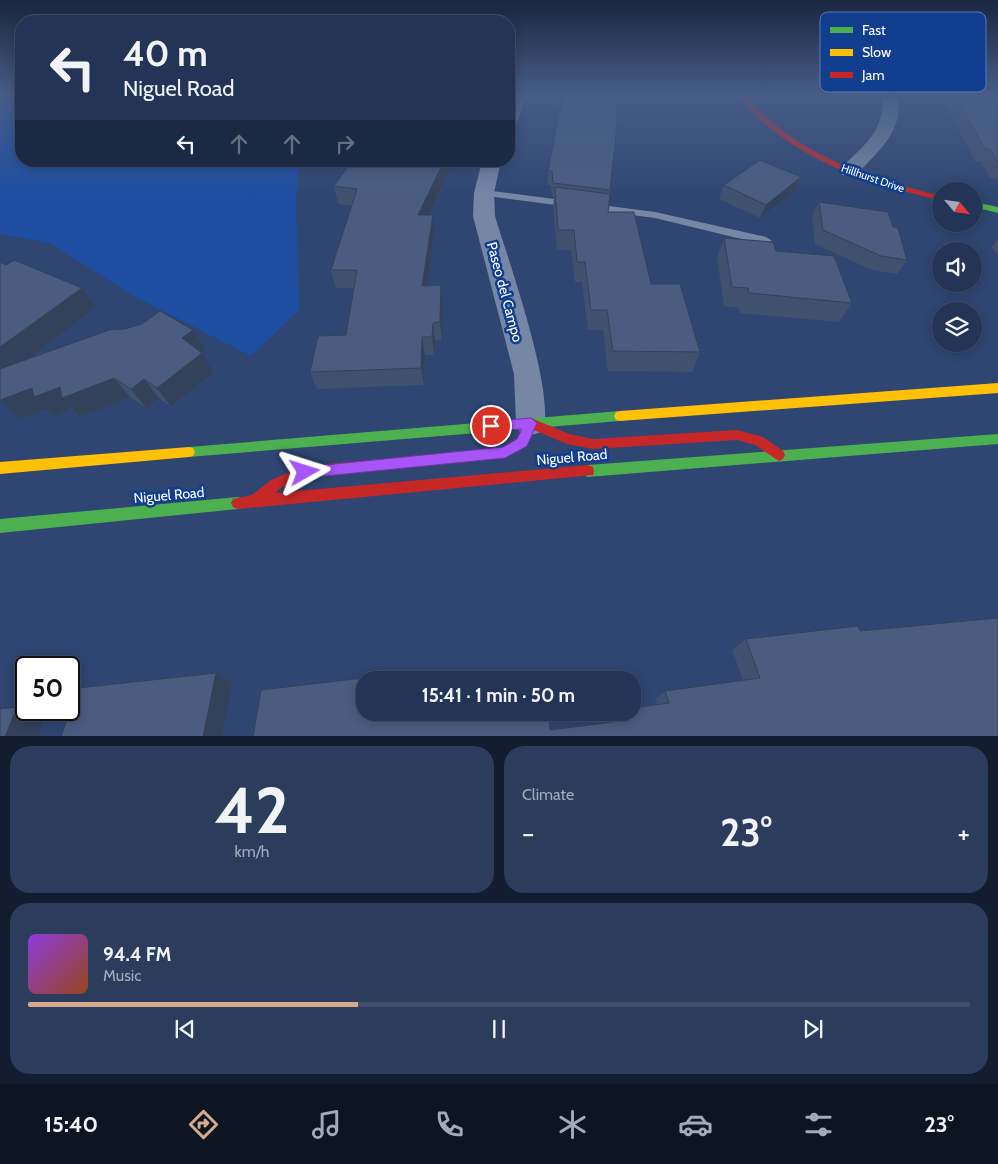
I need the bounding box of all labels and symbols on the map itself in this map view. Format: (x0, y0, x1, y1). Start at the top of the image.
legend (820, 12, 986, 92)
text: Fast (862, 21, 886, 39)
text: Slow (862, 43, 891, 61)
text: Jam (861, 66, 884, 84)
street label: Hillhurst Drive (840, 161, 907, 195)
north arrow (932, 182, 982, 232)
street label: Paseo del Campo (483, 240, 527, 344)
pin (470, 405, 512, 447)
position arrow (278, 445, 330, 497)
street label: Niguel Road (536, 445, 608, 469)
street label: Niguel Road (133, 483, 205, 507)
speed limit sign: 50 (15, 656, 80, 721)

